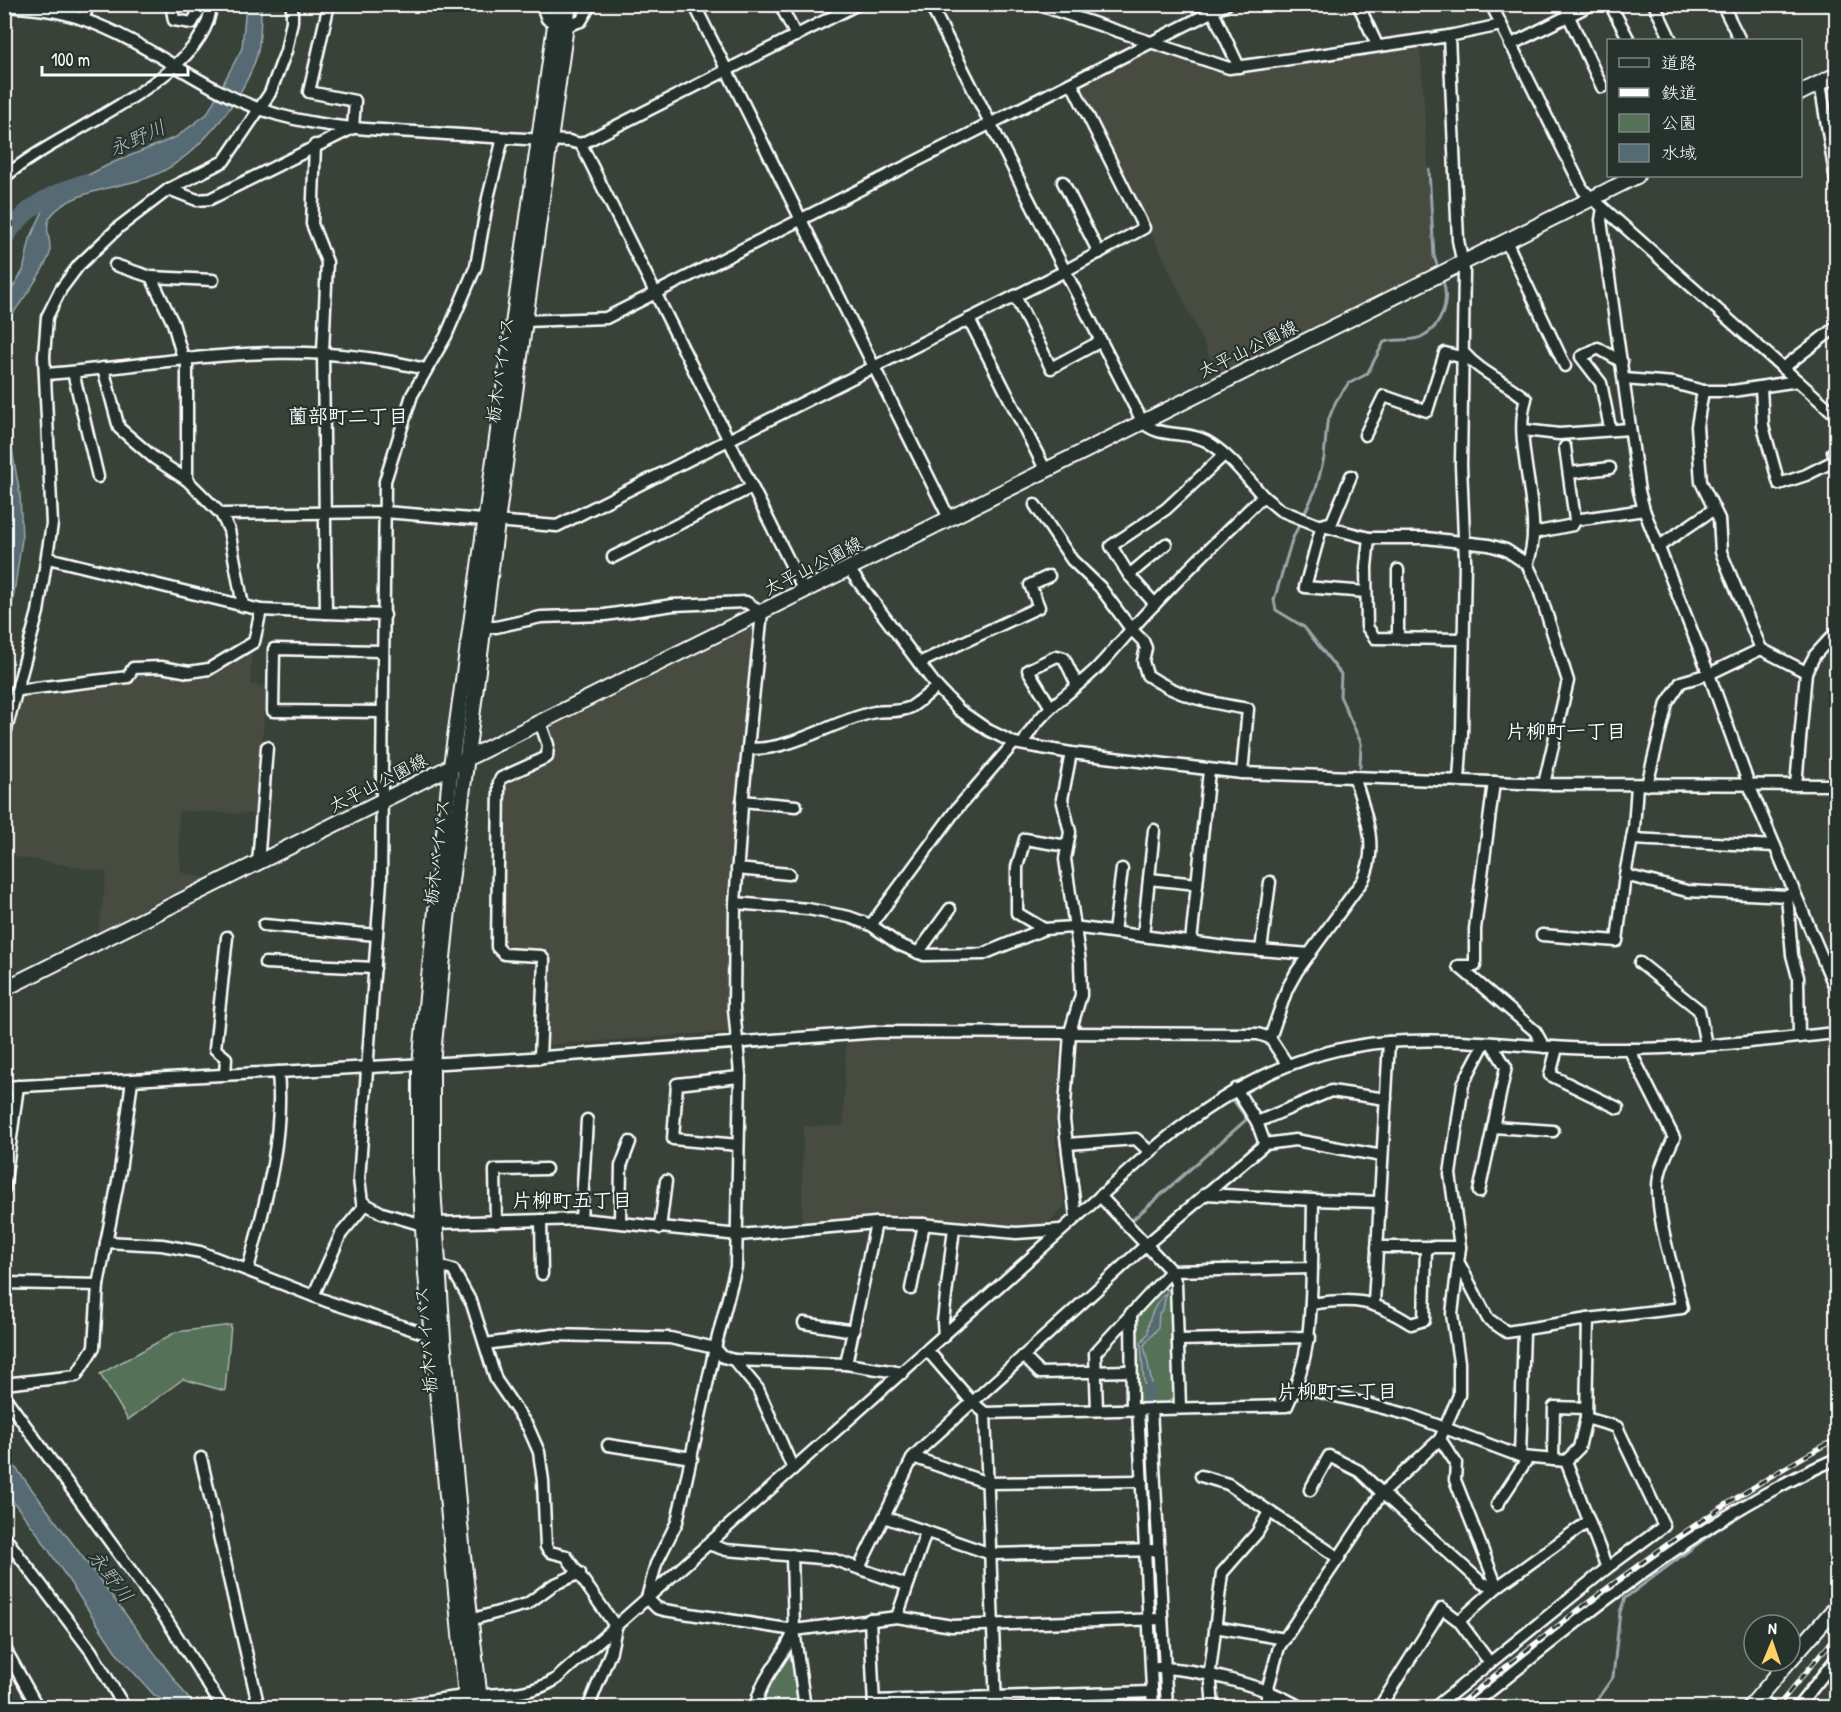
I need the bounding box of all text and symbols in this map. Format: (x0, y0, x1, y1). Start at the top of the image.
scale bar (42, 39, 188, 77)
legend (1607, 39, 1802, 177)
text: 100 m (51, 47, 90, 72)
text: 道路 (1661, 50, 1697, 75)
text: 鉄道 (1661, 80, 1697, 105)
text: 公園 (1661, 110, 1697, 135)
water label: 永野川 (104, 113, 170, 162)
text: 水域 (1661, 140, 1697, 165)
street label: 太平山公園線 (1194, 314, 1302, 383)
street label: 栃木バイパス (480, 315, 519, 425)
district label: 薗部町二丁目 (288, 402, 408, 429)
street label: 太平山公園線 (759, 530, 867, 601)
district label: 片柳町一丁目 (1506, 717, 1626, 744)
street label: 太平山公園線 (324, 747, 432, 818)
street label: 栃木バイパス (418, 797, 455, 907)
district label: 片柳町五丁目 (512, 1186, 632, 1213)
street label: 栃木バイパス (408, 1285, 443, 1395)
district label: 片柳町二丁目 (1277, 1377, 1397, 1404)
water label: 永野川 (83, 1544, 140, 1608)
north arrow (1742, 1613, 1802, 1673)
text: N (1768, 1617, 1778, 1639)

